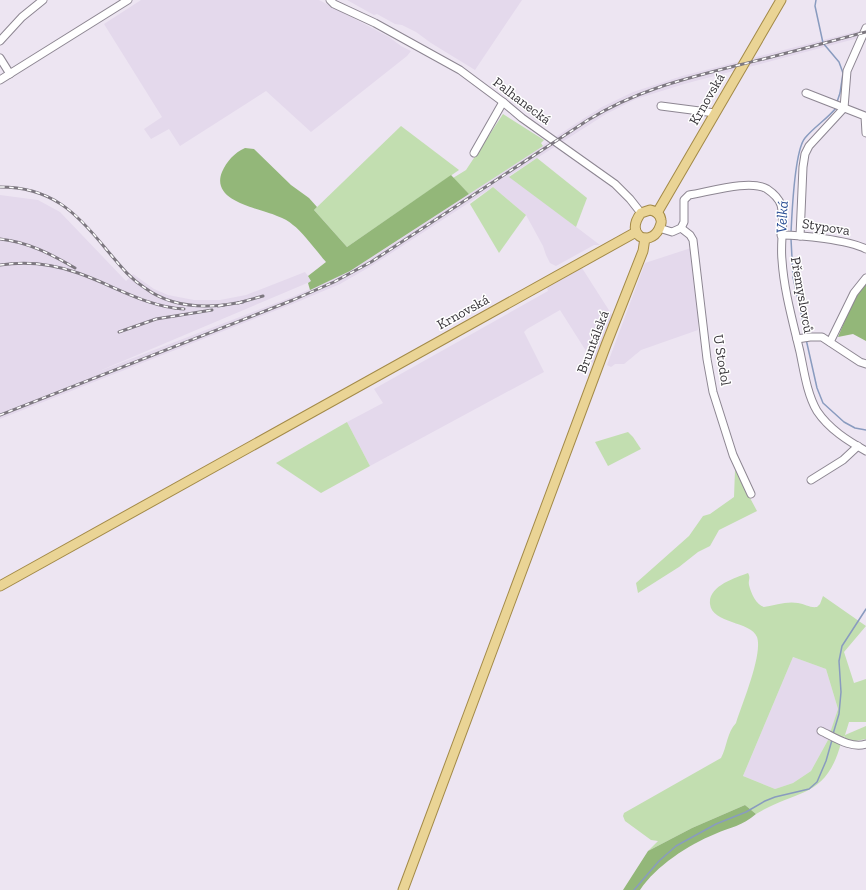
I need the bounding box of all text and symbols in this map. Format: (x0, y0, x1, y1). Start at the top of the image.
street label: Krnovská (685, 70, 729, 128)
street label: Palhanecká (490, 74, 555, 128)
water label: Velká (772, 200, 792, 234)
street label: Stypova (801, 215, 851, 239)
street label: Přemyslovců (787, 255, 817, 335)
street label: Krnovská (434, 291, 492, 333)
street label: Bruntálská (573, 308, 613, 376)
street label: U Stodol (710, 333, 734, 387)

